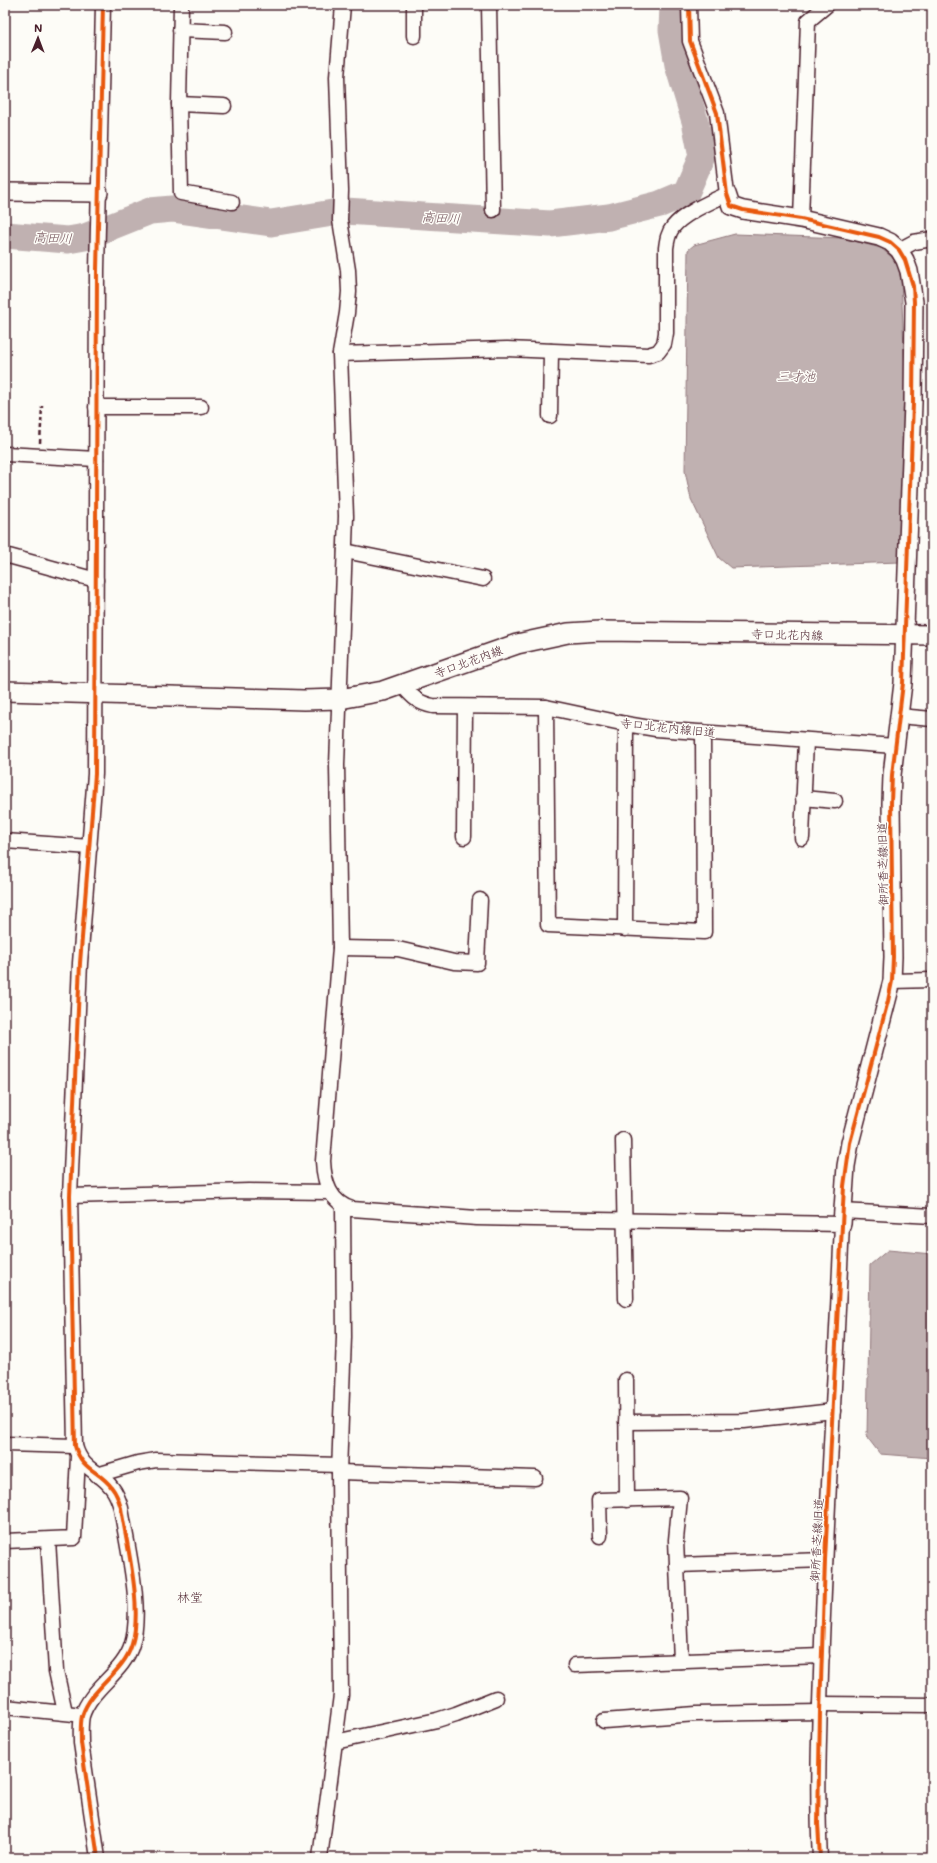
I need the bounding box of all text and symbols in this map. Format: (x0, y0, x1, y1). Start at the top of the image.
north arrow (18, 18, 58, 58)
text: N (34, 20, 42, 35)
water label: 高田川 (421, 207, 461, 227)
water label: 高田川 (33, 228, 73, 246)
water label: 三才池 (776, 367, 816, 384)
street label: 寺口北花内線 (751, 625, 823, 643)
street label: 寺口北花内線 (431, 641, 505, 681)
street label: 寺口北花内線旧道 (619, 714, 717, 740)
street label: 御所香芝線旧道 (873, 822, 891, 906)
street label: 御所香芝線旧道 (806, 1498, 826, 1582)
district label: 林堂 (177, 1588, 203, 1605)

